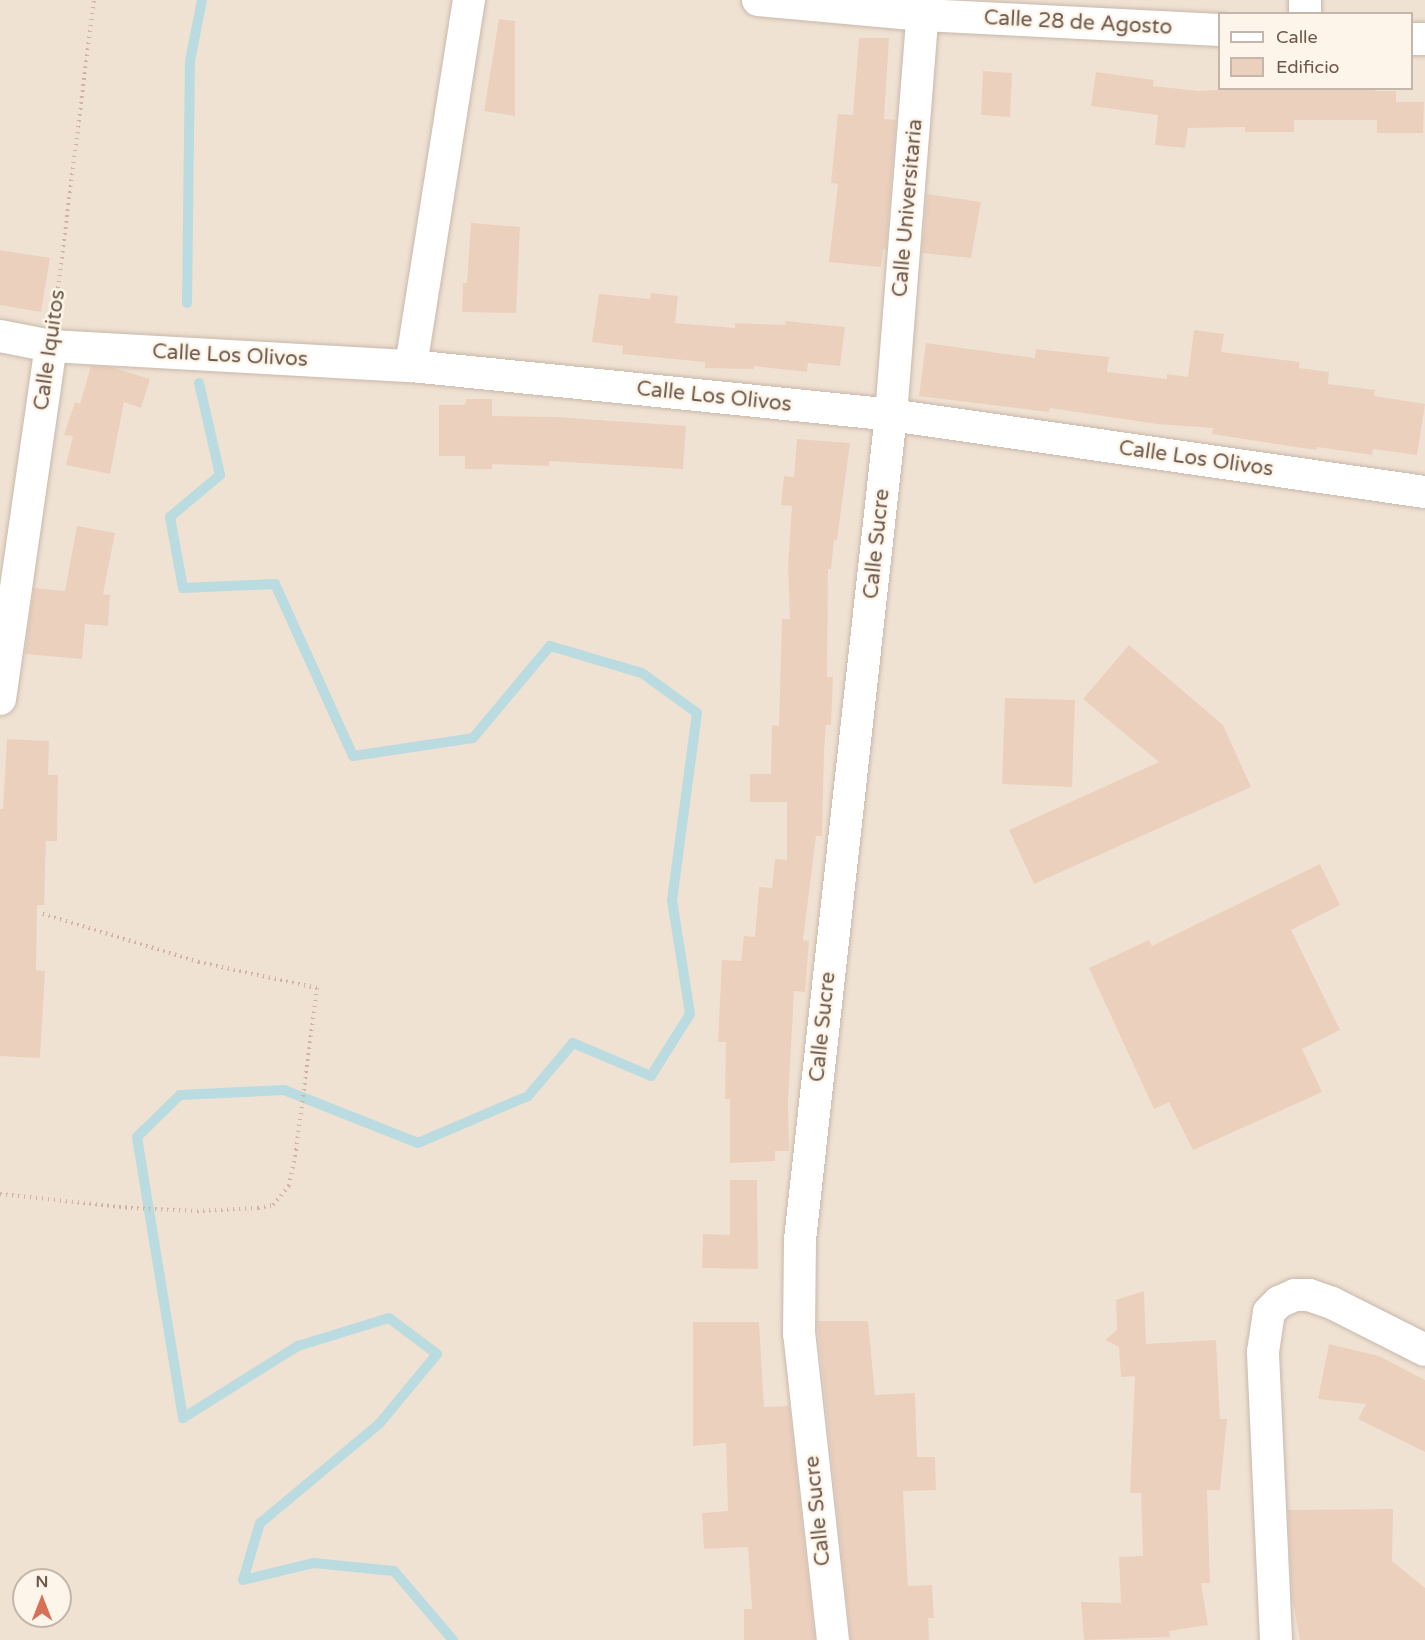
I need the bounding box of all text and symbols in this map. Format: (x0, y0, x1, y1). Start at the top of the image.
street label: Calle 28 de Agosto (983, 5, 1173, 41)
legend (1218, 12, 1413, 90)
text: Calle (1276, 26, 1318, 48)
text: Edificio (1276, 56, 1340, 78)
street label: Calle Universitaria (888, 118, 928, 298)
street label: Calle Iquitos (29, 288, 71, 412)
street label: Calle Los Olivos (152, 339, 308, 373)
street label: Calle Los Olivos (635, 376, 793, 418)
street label: Calle Los Olivos (1117, 436, 1275, 482)
street label: Calle Sucre (859, 488, 895, 600)
street label: Calle Sucre (805, 971, 841, 1083)
street label: Calle Sucre (800, 1455, 836, 1567)
north arrow (12, 1568, 72, 1628)
text: N (36, 1572, 48, 1592)

